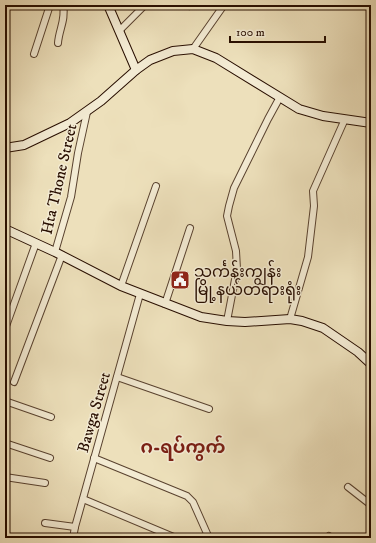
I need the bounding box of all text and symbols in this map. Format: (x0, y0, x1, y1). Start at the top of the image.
scale bar (230, 18, 325, 44)
text: 100 m (236, 25, 265, 40)
street label: Hta Thone Street (37, 122, 81, 237)
place label: သင်္ကန်းကျွန်း မြို့နယ်တရားရုံး (194, 260, 301, 304)
public building icon: သင်္ကန်းကျွန်း မြို့နယ်တရားရုံး (169, 269, 191, 291)
street label: Bawga Street (73, 370, 115, 455)
district label: ဂ-ရပ်ကွက် (141, 435, 225, 461)

